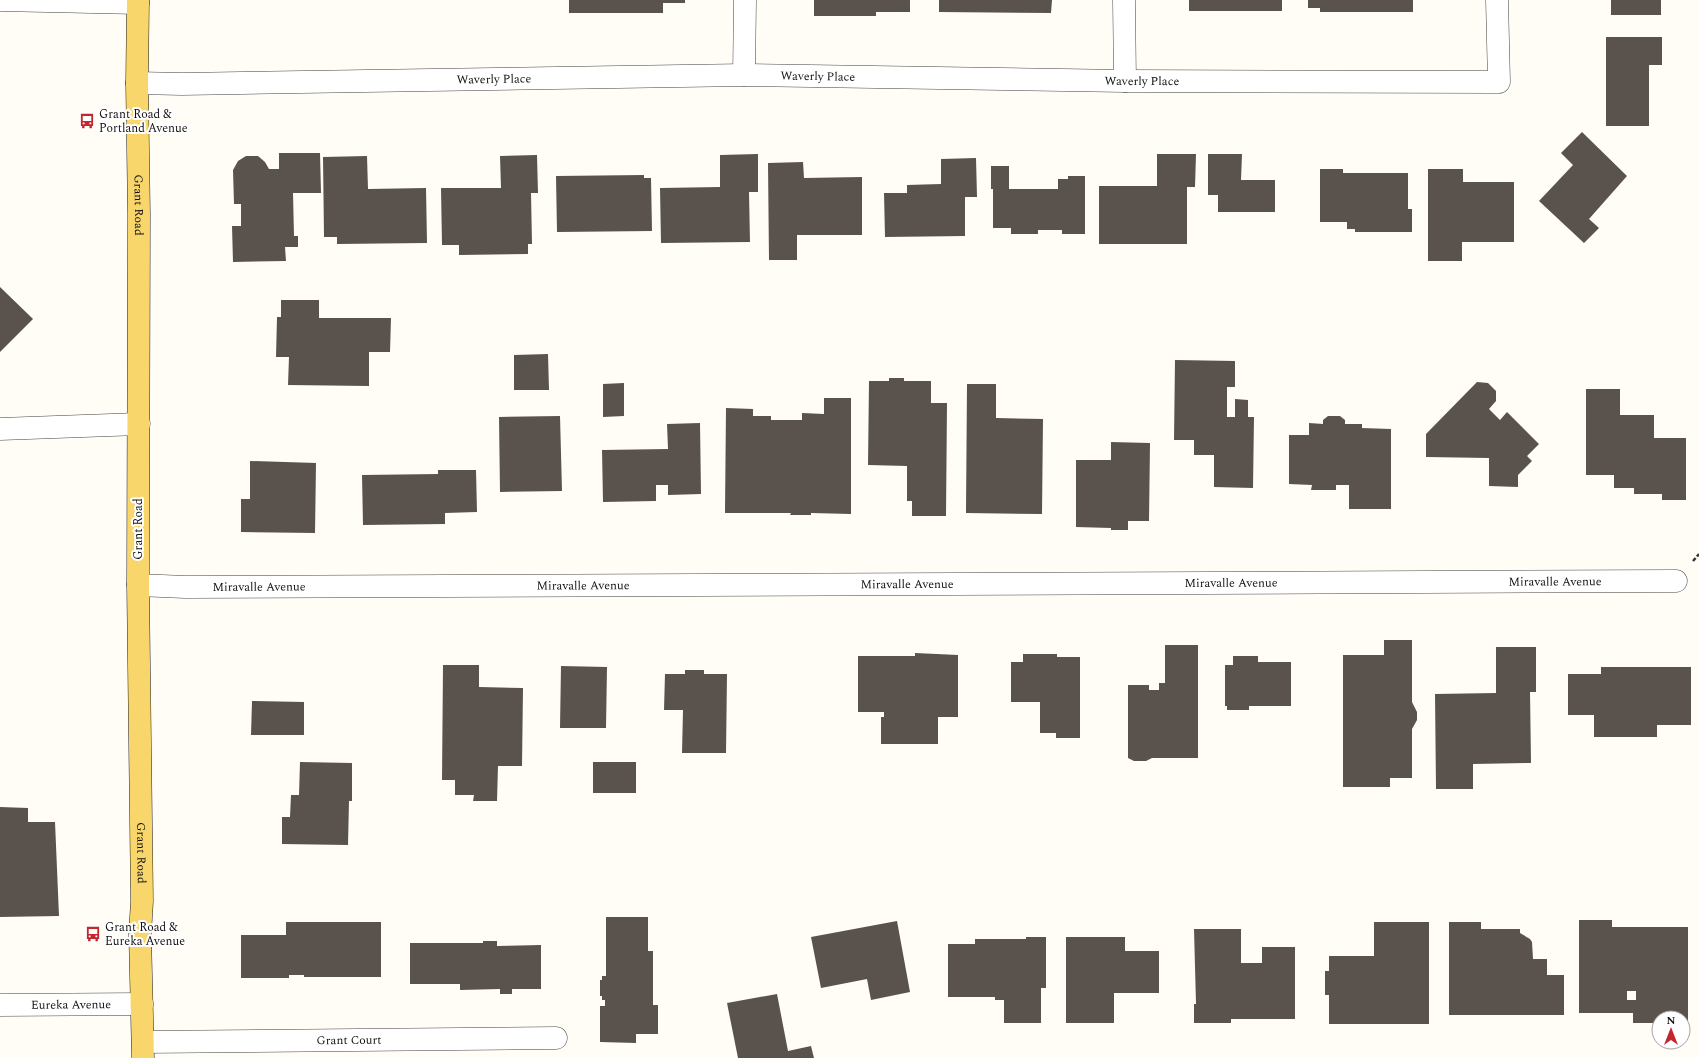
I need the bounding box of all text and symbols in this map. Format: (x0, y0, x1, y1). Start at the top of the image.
street label: Waverly Place (780, 67, 856, 87)
street label: Waverly Place (456, 69, 532, 90)
street label: Waverly Place (1104, 72, 1179, 91)
place label: Grant Road & Portland Avenue (99, 105, 188, 138)
bus stop icon: Grant Road & Portland Avenue (78, 112, 96, 130)
street label: Grant Road (128, 174, 148, 236)
street label: Grant Road (129, 498, 148, 560)
street label: Miravalle Avenue (1508, 572, 1602, 592)
street label: Miravalle Avenue (1184, 574, 1278, 593)
street label: Miravalle Avenue (860, 575, 954, 594)
street label: Miravalle Avenue (536, 576, 630, 596)
street label: Miravalle Avenue (212, 578, 306, 597)
street label: Grant Road (131, 822, 151, 884)
place label: Grant Road & Eureka Avenue (105, 918, 185, 951)
bus stop icon: Grant Road & Eureka Avenue (84, 925, 102, 943)
street label: Eureka Avenue (31, 995, 111, 1015)
north arrow (1651, 1010, 1691, 1050)
text: N (1667, 1012, 1676, 1029)
street label: Grant Court (316, 1031, 382, 1050)

